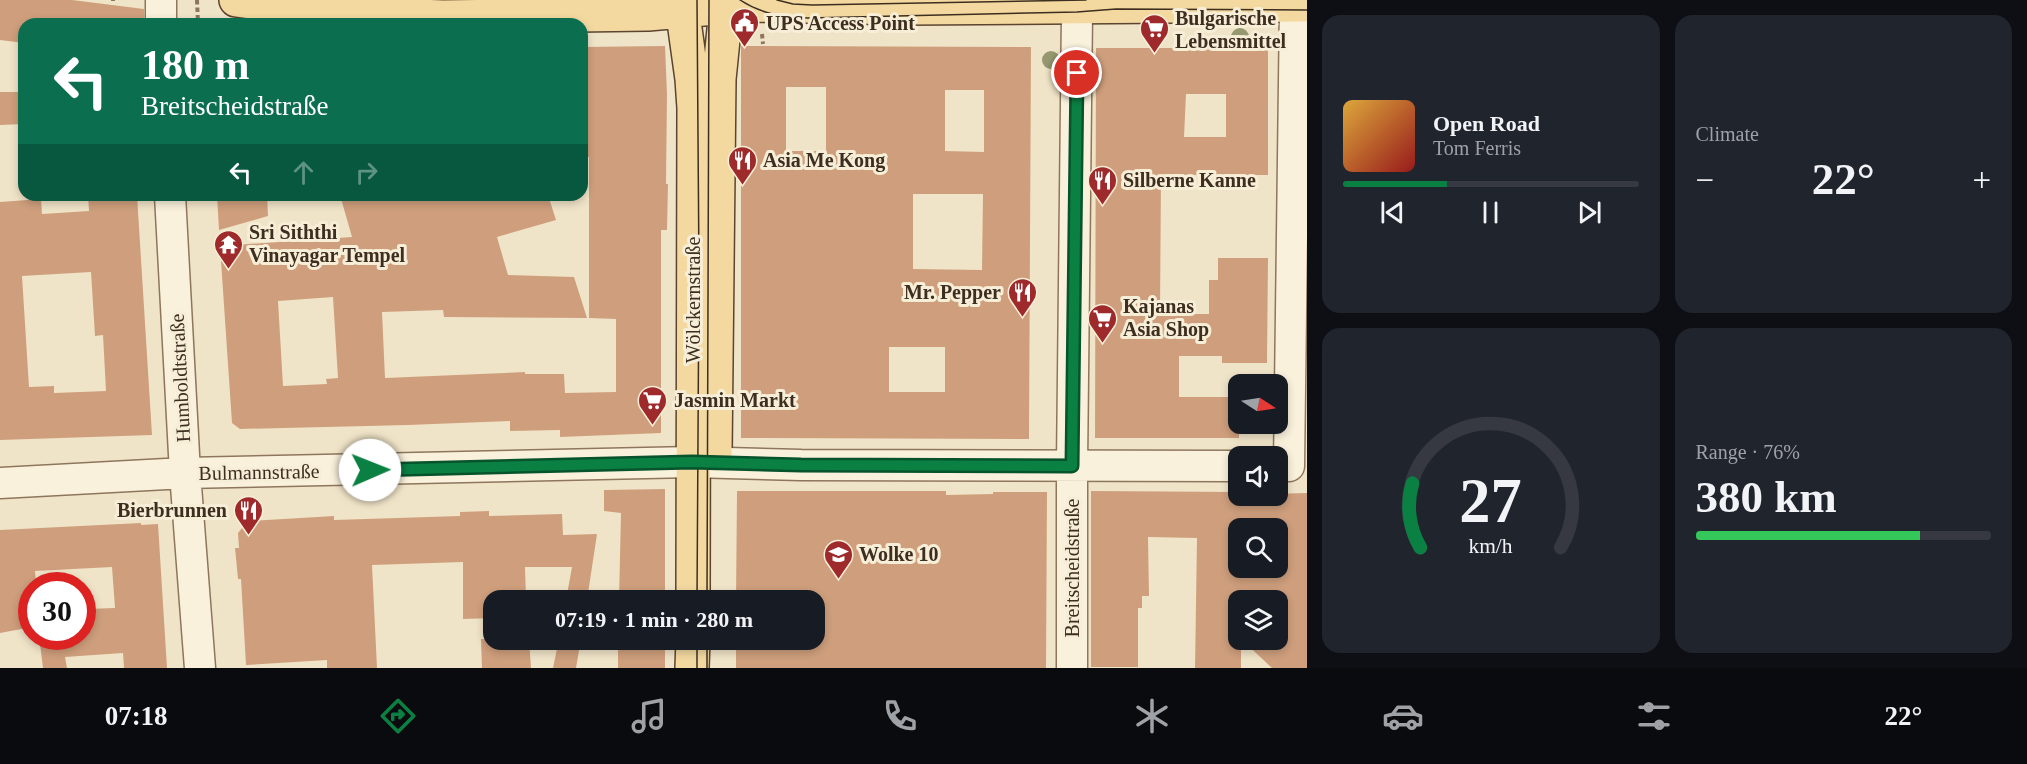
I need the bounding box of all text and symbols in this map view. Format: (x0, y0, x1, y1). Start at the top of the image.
public building icon: UPS Access Point (729, 7, 761, 49)
place label: Bulgarische Lebensmittel (1175, 7, 1287, 52)
place label: UPS Access Point (766, 12, 915, 34)
supermarket icon: Bulgarische Lebensmittel (1138, 13, 1170, 55)
icon: left (42, 42, 120, 120)
text: 180 m (141, 42, 250, 88)
pin (1051, 47, 1102, 98)
icon: arrive (1060, 56, 1093, 89)
text: Breitscheidstraße (141, 91, 328, 121)
text: Open Road (1433, 111, 1540, 136)
text: Climate (1696, 123, 1759, 145)
text: Tom Ferris (1433, 137, 1521, 159)
restaurant icon: Asia Me Kong (726, 144, 758, 186)
place label: Asia Me Kong (763, 149, 885, 172)
text: 22° (1812, 154, 1875, 204)
icon: left (224, 156, 257, 189)
icon: ahead (287, 156, 320, 189)
icon: right (350, 156, 383, 189)
text: − (1696, 162, 1714, 198)
text: + (1972, 162, 1991, 198)
restaurant icon: Silberne Kanne (1086, 164, 1118, 206)
place label: Silberne Kanne (1123, 169, 1256, 191)
icon: previous (1376, 196, 1409, 229)
icon: pause (1474, 196, 1507, 229)
icon: next (1573, 196, 1606, 229)
place label: Sri Siththi Vinayagar Tempel (249, 221, 406, 267)
temple icon: Sri Siththi Vinayagar Tempel (212, 228, 244, 270)
street label: Wölckernstraße (682, 237, 704, 363)
restaurant icon: Mr. Pepper (1006, 276, 1038, 318)
place label: Mr. Pepper (904, 281, 1001, 304)
place label: Kajanas Asia Shop (1123, 295, 1209, 341)
supermarket icon: Kajanas Asia Shop (1086, 302, 1118, 344)
street label: Humboldtstraße (166, 313, 194, 443)
north arrow (1228, 374, 1288, 434)
map controls (1228, 374, 1288, 650)
supermarket icon: Jasmin Markt (637, 384, 669, 426)
place label: Jasmin Markt (674, 389, 796, 411)
position arrow (338, 438, 402, 502)
text: Range · 76% (1696, 441, 1800, 463)
button: sound (1228, 446, 1288, 506)
street label: Bulmannstraße (198, 460, 320, 484)
text: 27 (1460, 466, 1522, 535)
text: 380 km (1696, 472, 1837, 522)
restaurant icon: Bierbrunnen (232, 494, 264, 536)
street label: Breitscheidstraße (1061, 498, 1083, 637)
place label: Bierbrunnen (117, 499, 227, 521)
button: search (1228, 518, 1288, 578)
text: km/h (1469, 534, 1513, 558)
school or university icon: Wolke 10 (822, 538, 854, 580)
place label: Wolke 10 (859, 543, 938, 565)
speed limit sign: 30 (18, 572, 96, 650)
button: layers (1228, 590, 1288, 650)
text: 07:19 · 1 min · 280 m (555, 607, 753, 632)
icon: directions (377, 695, 419, 737)
icon: music (628, 695, 670, 737)
icon: phone (879, 695, 921, 737)
icon: climate (1131, 695, 1173, 737)
icon: car (1382, 695, 1424, 737)
icon: filters (1633, 695, 1675, 737)
text: 07:18 (105, 701, 168, 731)
text: 22° (1884, 701, 1922, 731)

